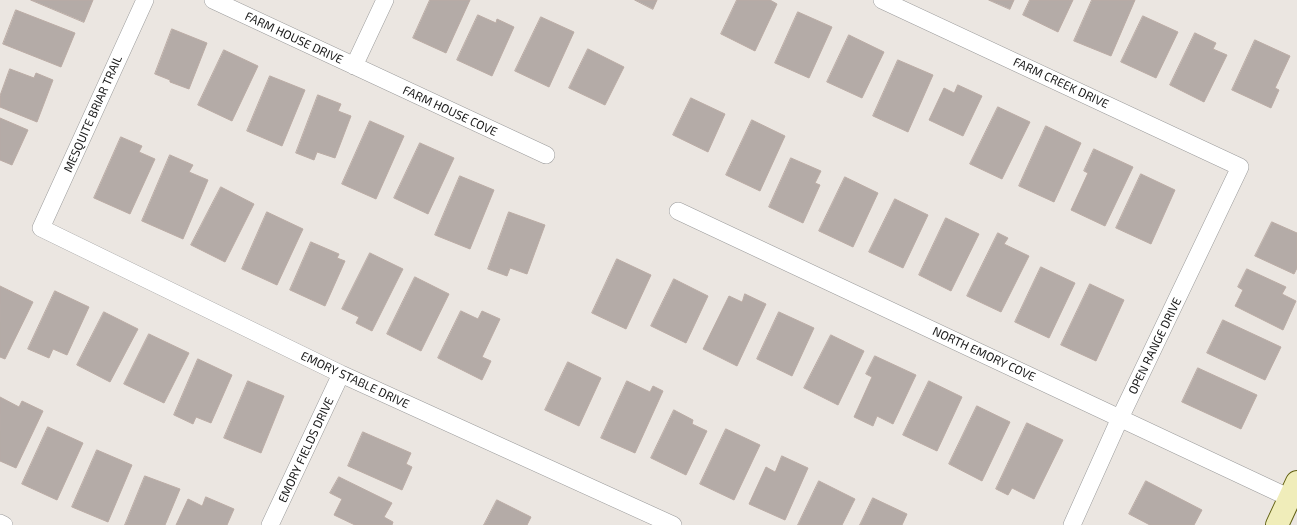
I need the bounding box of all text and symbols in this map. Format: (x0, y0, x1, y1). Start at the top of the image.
street label: FARM HOUSE DRIVE (243, 9, 345, 67)
street label: MESQUITE BRIAR TRAIL (61, 53, 125, 175)
street label: FARM CREEK DRIVE (1011, 55, 1111, 111)
street label: FARM HOUSE COVE (400, 83, 500, 139)
street label: OPEN RANGE DRIVE (1125, 295, 1185, 397)
street label: NORTH EMORY COVE (930, 324, 1038, 384)
street label: EMORY STABLE DRIVE (298, 349, 412, 411)
street label: EMORY FIELDS DRIVE (275, 395, 337, 505)

